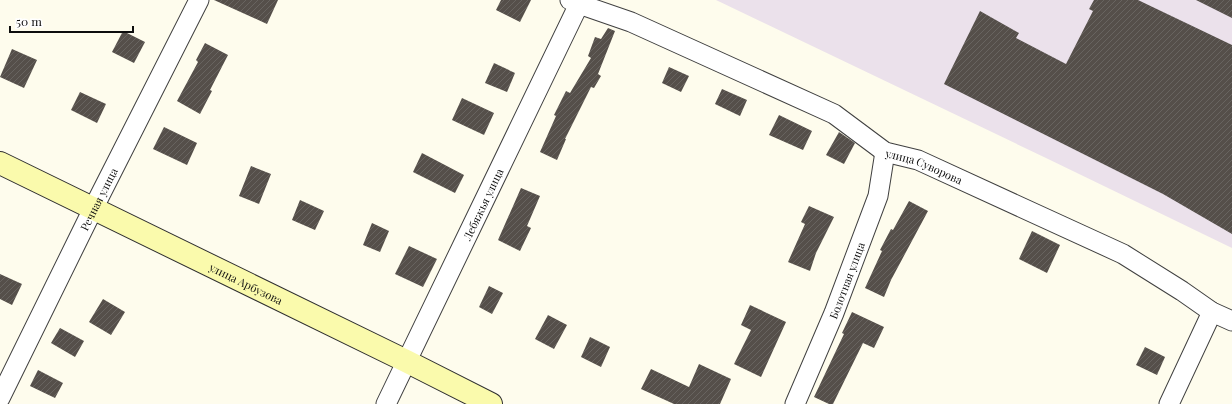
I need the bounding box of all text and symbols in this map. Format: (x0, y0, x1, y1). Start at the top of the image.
scale bar (10, 8, 133, 34)
text: 50 m (16, 13, 42, 29)
street label: улица Суворова (883, 145, 966, 187)
street label: Речная улица (76, 164, 121, 233)
street label: Лебяжья улица (458, 165, 506, 243)
street label: Болотная улица (825, 239, 868, 321)
street label: улица Арбузова (206, 258, 286, 308)

